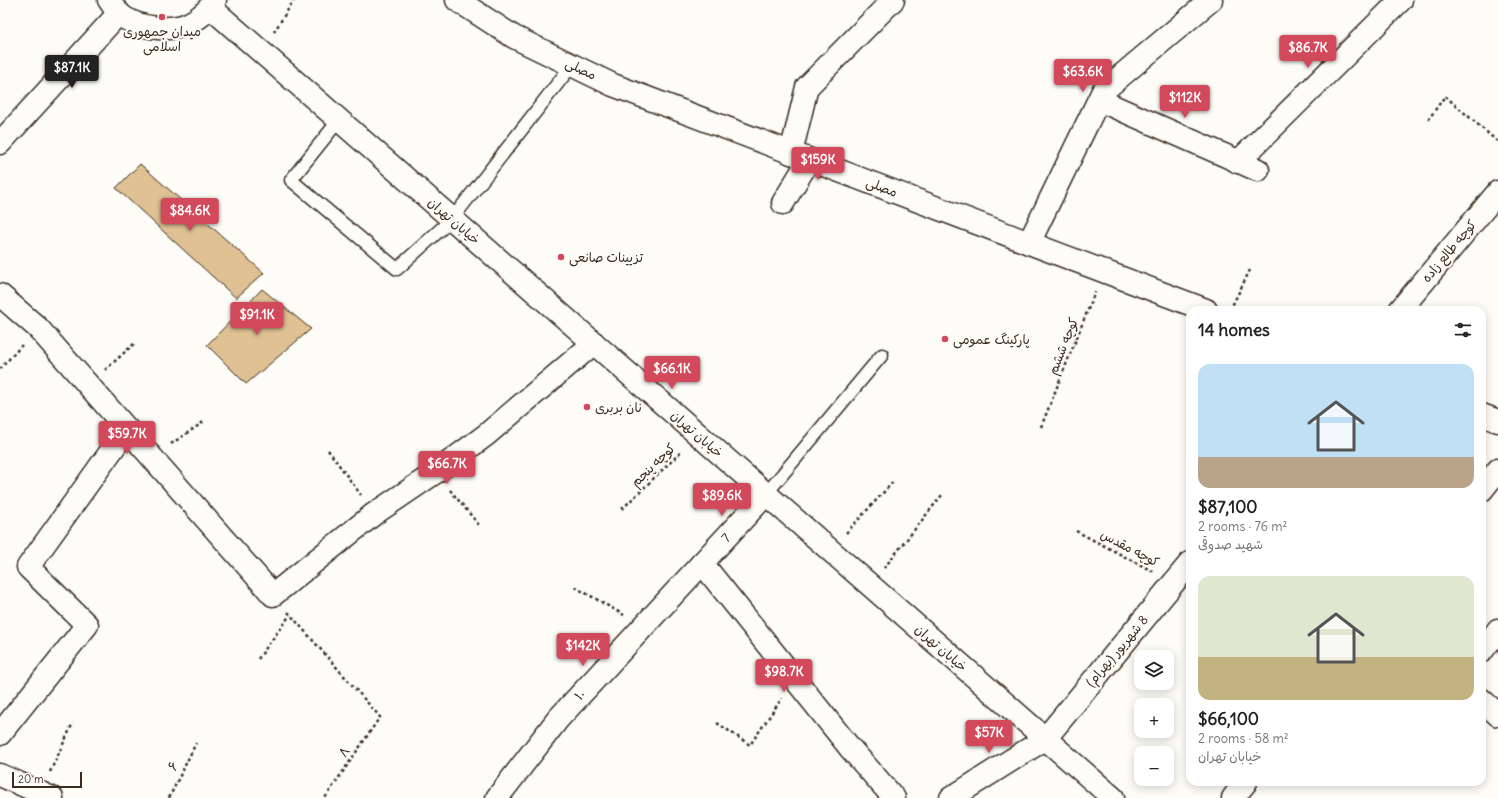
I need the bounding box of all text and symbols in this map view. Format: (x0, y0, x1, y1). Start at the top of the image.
marker: میدان جمهوری اسلامی (157, 12, 167, 22)
place label: میدان جمهوری اسلامی (123, 23, 201, 56)
pin: $86.7K (1275, 35, 1341, 69)
text: $86.7K (1288, 39, 1328, 56)
street label: مصلی (562, 54, 599, 85)
pin: $87.1K (39, 55, 105, 89)
text: $87.1K (54, 59, 90, 76)
pin: $63.6K (1050, 59, 1116, 93)
text: $63.6K (1063, 63, 1103, 80)
pin: $112K (1157, 85, 1213, 119)
text: $112K (1169, 89, 1201, 106)
pin: $159K (790, 147, 846, 181)
text: $159K (800, 151, 836, 168)
street label: مصلی (864, 173, 900, 202)
street label: خیابان تهران (424, 194, 484, 248)
pin: $84.6K (157, 198, 223, 232)
text: $84.6K (170, 202, 210, 219)
street label: کوچه طالع زاده (1418, 216, 1482, 287)
place label: تزیینات صانعی (569, 249, 643, 267)
marker: تزیینات صانعی (556, 252, 566, 262)
pin: $91.1K (224, 302, 290, 336)
text: $91.1K (239, 306, 275, 323)
street label: کوچه ششم (1044, 314, 1084, 378)
text: 14 homes (1198, 319, 1270, 341)
icon: filters (1452, 319, 1474, 341)
place label: پارکینگ عمومی (953, 331, 1030, 349)
marker: پارکینگ عمومی (940, 334, 950, 344)
pin: $66.1K (639, 356, 705, 390)
text: $66.1K (653, 360, 691, 377)
icon: home (1300, 390, 1372, 462)
place label: نان بربری (595, 399, 642, 416)
marker: نان بربری (582, 402, 592, 412)
street label: خیابان تهران (667, 407, 727, 461)
pin: $59.7K (94, 421, 160, 455)
text: $59.7K (108, 425, 146, 442)
street label: کوچه پنجم (627, 439, 681, 492)
pin: $66.7K (414, 451, 480, 485)
text: $66.7K (427, 455, 467, 472)
pin: $89.6K (689, 483, 755, 517)
text: $89.6K (702, 487, 742, 504)
text: $87,100 (1198, 496, 1258, 518)
text: 2 rooms · 76 m² (1198, 518, 1287, 535)
street label: کوچه مقدس (1098, 525, 1163, 571)
street label: 7 (717, 529, 735, 546)
text: شهید صدوقی (1198, 536, 1263, 553)
icon: home (1300, 602, 1372, 674)
street label: (بهرام) 8 شهریور (1082, 612, 1153, 692)
street label: خیابان تهران (911, 621, 971, 675)
pin: $142K (555, 633, 611, 667)
text: $142K (566, 637, 600, 654)
map controls (1134, 650, 1174, 786)
button: layers (1134, 650, 1174, 690)
pin: $98.7K (751, 659, 817, 693)
text: $98.7K (764, 663, 804, 680)
street label: ۱۰ (571, 686, 589, 704)
button: + (1134, 698, 1174, 738)
text: $66,100 (1198, 708, 1259, 730)
pin: $57K (965, 720, 1013, 754)
text: $57K (974, 724, 1004, 741)
text: 2 rooms · 58 m² (1198, 730, 1289, 747)
street label: ۸ (334, 743, 354, 761)
button: − (1134, 746, 1174, 786)
text: خیابان تهران (1198, 748, 1261, 765)
street label: ۶ (164, 759, 182, 773)
scale bar (12, 770, 82, 789)
text: 20 m (18, 772, 44, 786)

